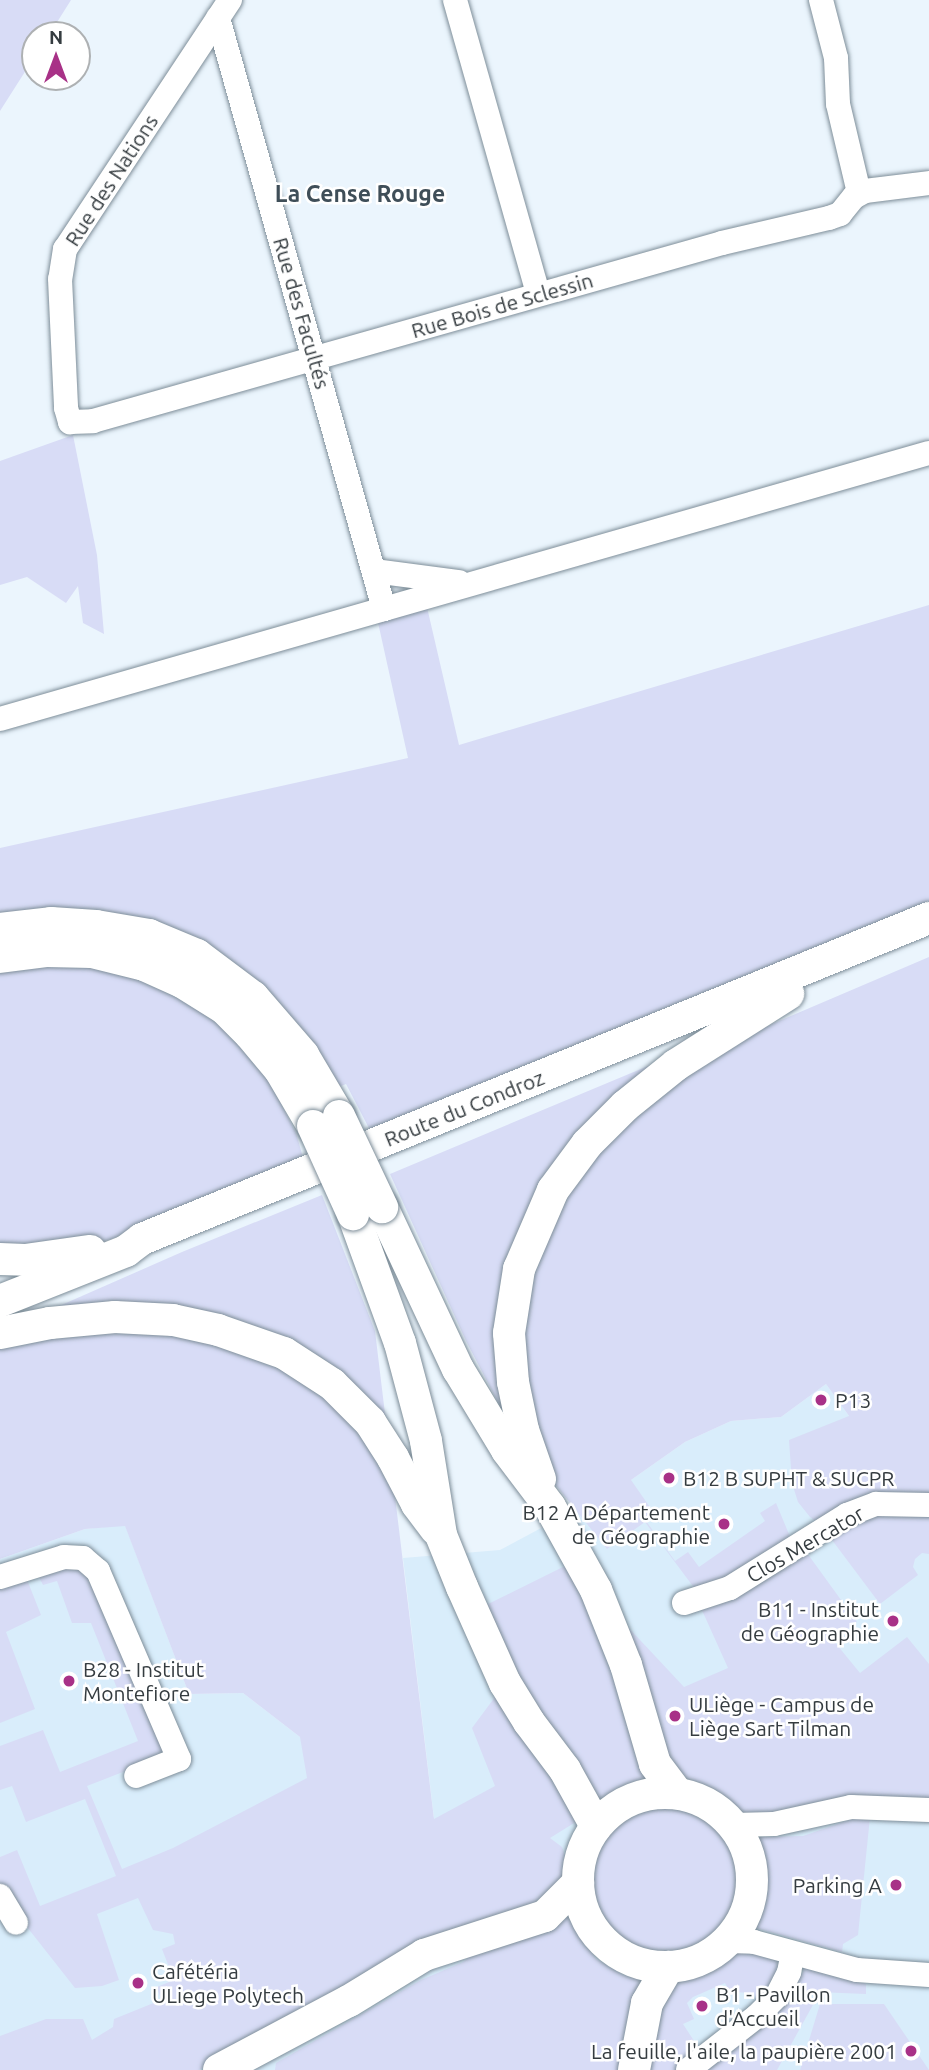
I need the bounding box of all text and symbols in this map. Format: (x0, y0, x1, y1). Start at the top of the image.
north arrow (21, 21, 91, 91)
text: N (49, 26, 63, 48)
street label: Rue des Nations (59, 109, 163, 251)
district label: La Cense Rouge (275, 180, 445, 208)
street label: Rue des Facultés (268, 234, 336, 392)
street label: Rue Bois de Sclessin (408, 267, 596, 343)
street label: Route du Condroz (380, 1064, 548, 1152)
place label: P13 (835, 1387, 871, 1413)
marker: P13 (813, 1392, 829, 1408)
place label: B12 B SUPHT & SUCPR (683, 1465, 894, 1491)
marker: B12 B SUPHT & SUCPR (661, 1470, 677, 1486)
place label: B12 A Département de Géographie (522, 1499, 710, 1549)
street label: Clos Mercator (742, 1500, 868, 1588)
marker: B12 A Département de Géographie (716, 1516, 732, 1532)
place label: B11 - Institut de Géographie (741, 1596, 879, 1646)
marker: B11 - Institut de Géographie (885, 1613, 901, 1629)
place label: B28 - Institut Montefiore (83, 1656, 204, 1706)
marker: B28 - Institut Montefiore (61, 1673, 77, 1689)
place label: ULiège - Campus de Liège Sart Tilman (689, 1691, 874, 1741)
marker: ULiège - Campus de Liège Sart Tilman (667, 1708, 683, 1724)
place label: Parking A (793, 1872, 882, 1898)
marker: Parking A (888, 1877, 904, 1893)
place label: Cafétéria ULiege Polytech (152, 1958, 304, 2008)
marker: Cafétéria ULiege Polytech (130, 1975, 146, 1991)
place label: B1 - Pavillon d'Accueil (716, 1981, 831, 2031)
marker: B1 - Pavillon d'Accueil (694, 1998, 710, 2014)
place label: La feuille, l'aile, la paupière 2001 (591, 2038, 897, 2064)
marker: La feuille, l'aile, la paupière 2001 (903, 2043, 919, 2059)

